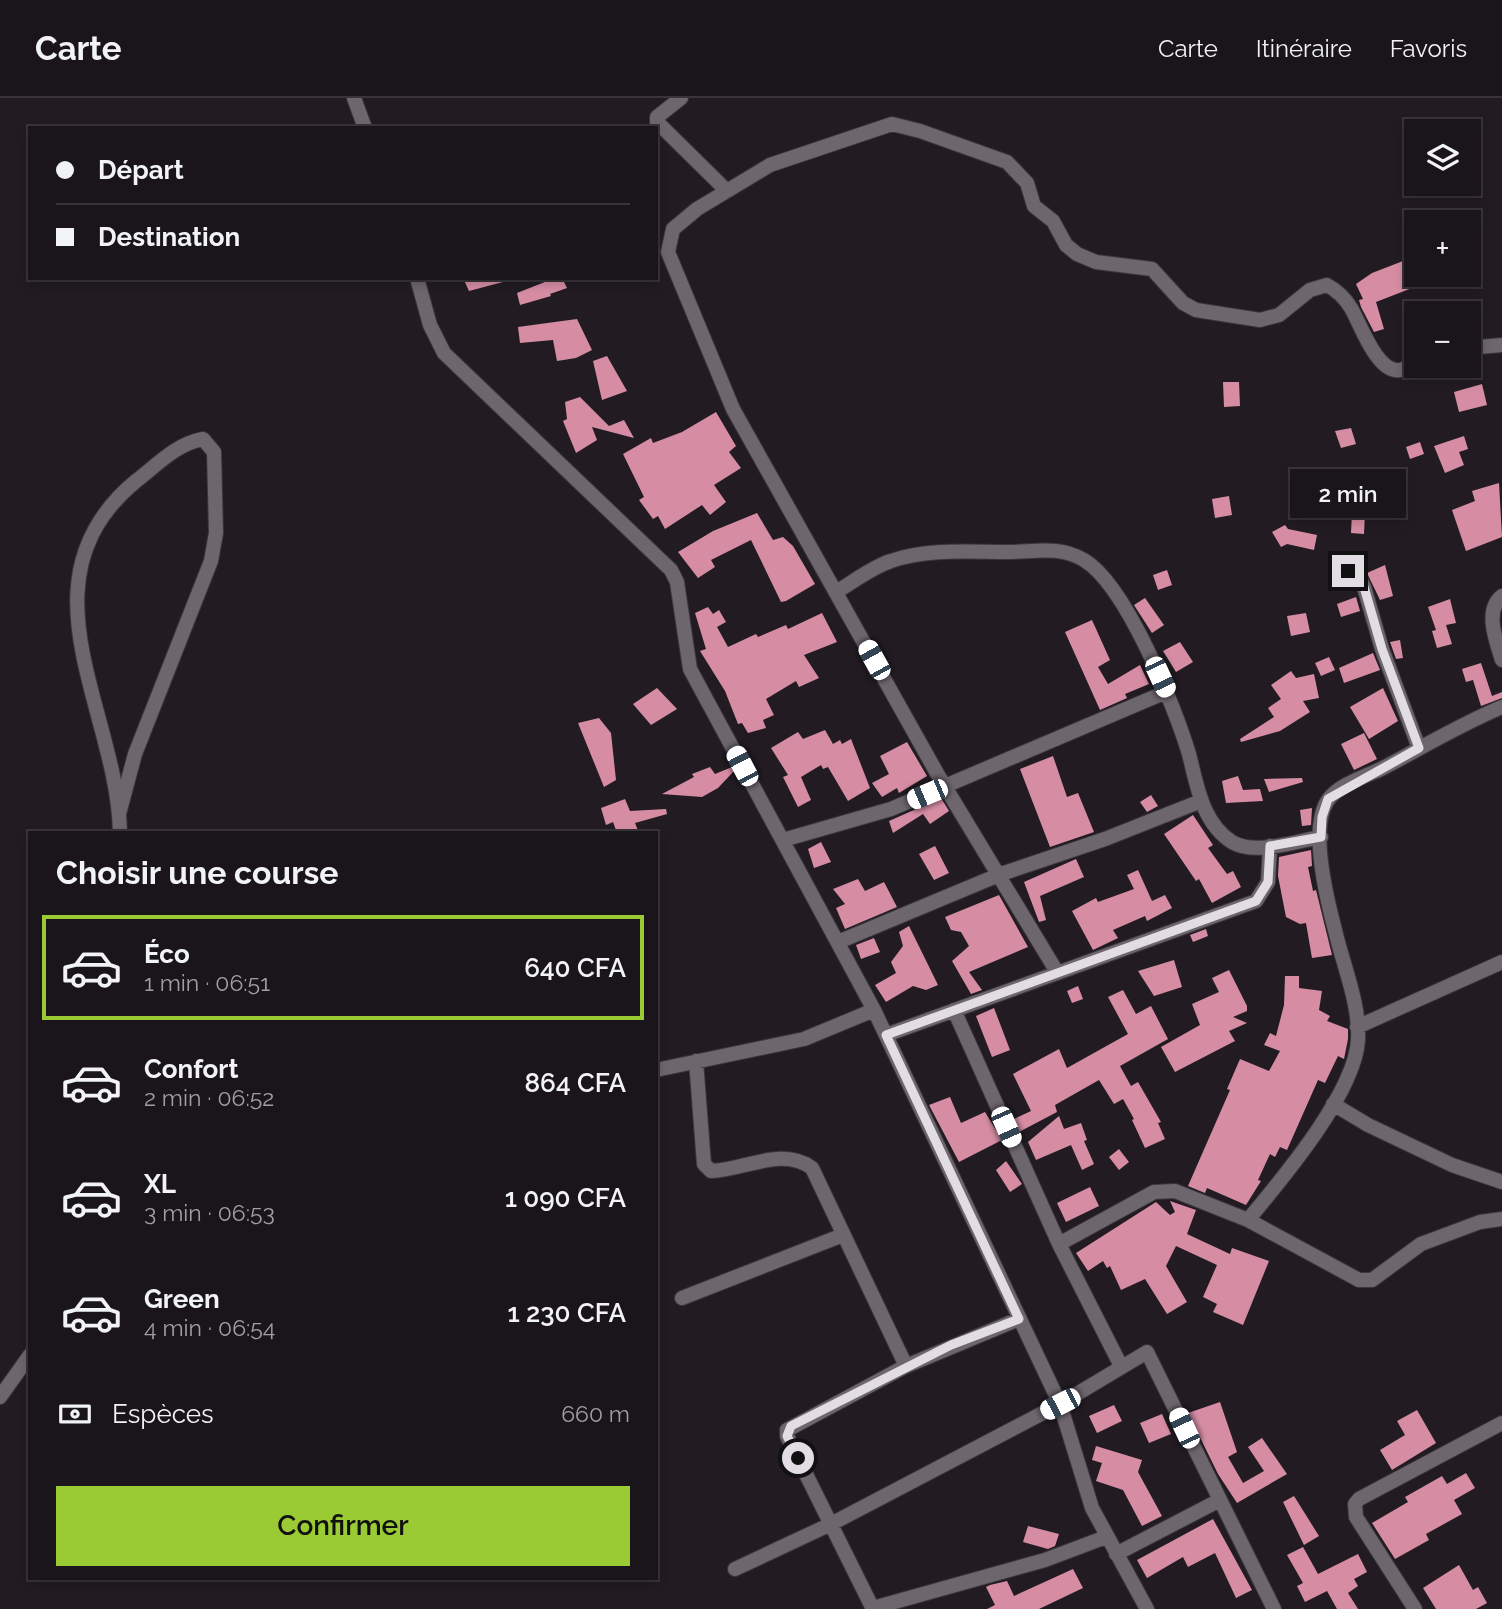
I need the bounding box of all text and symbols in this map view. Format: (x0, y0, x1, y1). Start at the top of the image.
text: Carte (35, 29, 122, 68)
text: Carte (1158, 34, 1218, 63)
text: Itinéraire (1256, 34, 1352, 63)
text: Favoris (1390, 34, 1467, 63)
map controls (1404, 119, 1481, 378)
button: layers (1404, 119, 1481, 196)
text: Départ (98, 155, 184, 185)
button: + (1404, 210, 1481, 287)
text: Destination (98, 222, 240, 252)
button: − (1404, 301, 1481, 378)
callout: 2 min (1290, 470, 1406, 518)
text: 2 min (1319, 480, 1377, 507)
route end (1332, 555, 1364, 587)
car (855, 637, 894, 683)
car (1142, 654, 1179, 700)
car (723, 743, 762, 789)
car (904, 776, 951, 812)
text: Choisir une course (56, 854, 339, 891)
icon: car (60, 936, 123, 999)
text: Éco (144, 939, 190, 969)
text: 640 CFA (524, 953, 626, 983)
text: 1 min · 06:51 (144, 969, 270, 996)
icon: car (60, 1051, 123, 1114)
text: Confort (144, 1054, 238, 1084)
text: 864 CFA (524, 1068, 626, 1098)
text: 2 min · 06:52 (144, 1084, 274, 1111)
car (988, 1104, 1025, 1150)
icon: car (60, 1166, 123, 1229)
text: XL (144, 1169, 176, 1199)
text: 1 090 CFA (505, 1183, 626, 1213)
text: 3 min · 06:53 (144, 1199, 275, 1226)
icon: car (60, 1281, 123, 1344)
text: Green (144, 1284, 220, 1314)
text: 1 230 CFA (507, 1298, 626, 1328)
text: 4 min · 06:54 (144, 1314, 275, 1341)
car (1037, 1385, 1084, 1423)
icon: cash (56, 1395, 94, 1433)
text: Espèces (112, 1399, 214, 1429)
text: 660 m (561, 1400, 630, 1427)
car (1166, 1405, 1203, 1451)
route start (782, 1442, 814, 1474)
button: Confirmer (56, 1486, 630, 1566)

